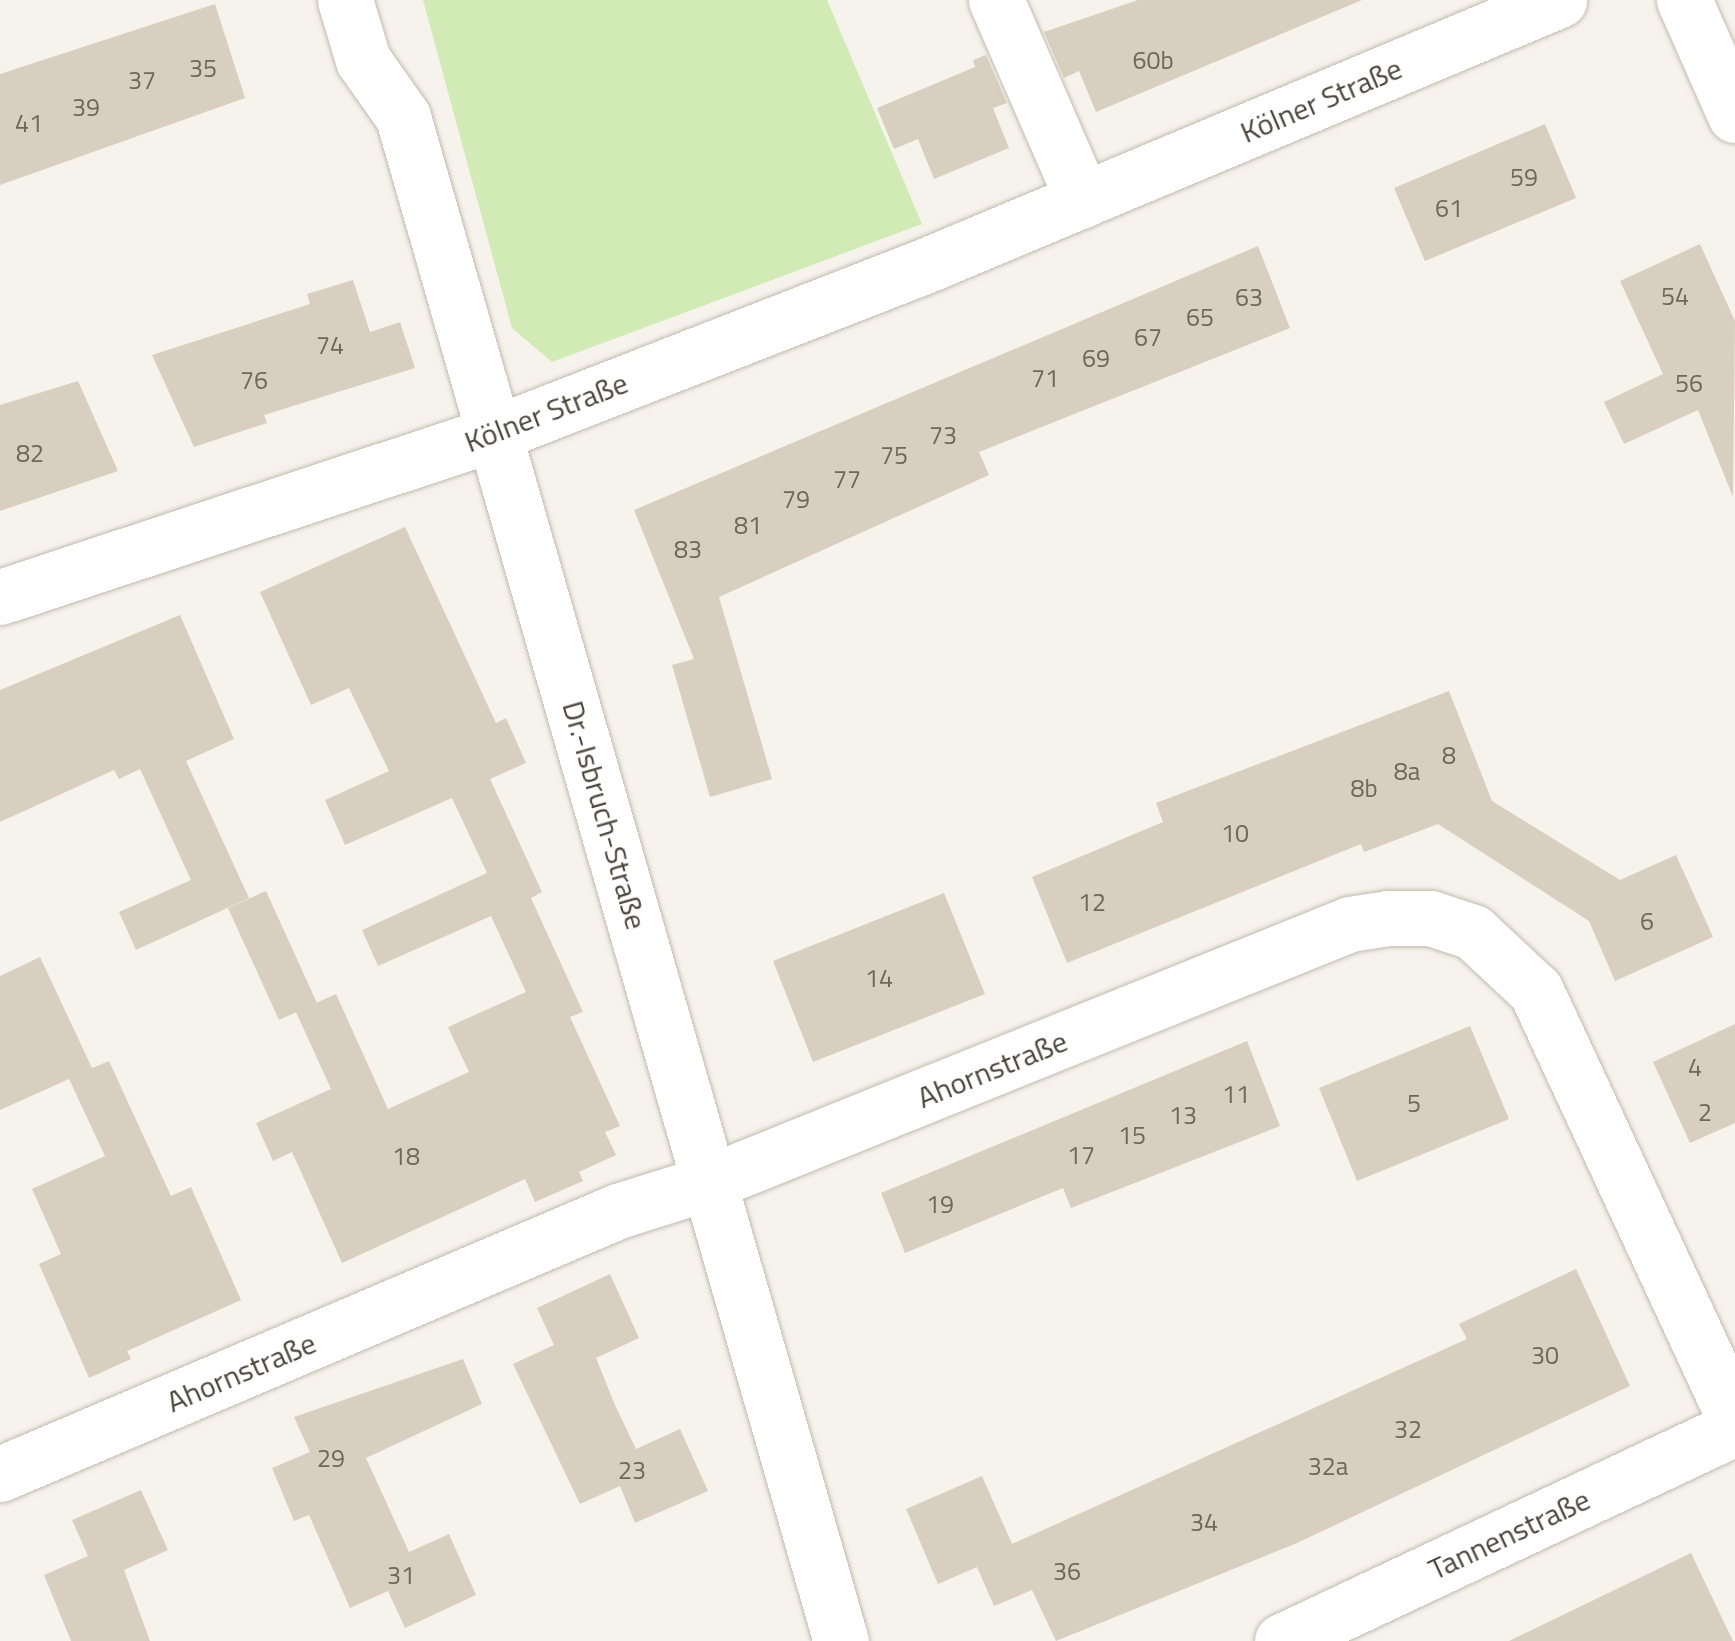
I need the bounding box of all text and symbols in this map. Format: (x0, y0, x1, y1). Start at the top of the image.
house number: 60b (1132, 45, 1174, 75)
street label: Kölner Straße (1235, 50, 1407, 150)
house number: 35 (189, 53, 217, 83)
house number: 37 (128, 65, 156, 95)
house number: 39 (72, 92, 100, 122)
house number: 41 (15, 108, 43, 138)
house number: 59 (1510, 162, 1538, 192)
house number: 61 (1435, 193, 1463, 223)
house number: 54 (1661, 281, 1689, 311)
house number: 63 (1235, 282, 1263, 312)
house number: 65 (1186, 302, 1214, 332)
house number: 67 (1134, 322, 1162, 352)
house number: 74 (316, 330, 344, 360)
house number: 69 (1082, 343, 1110, 373)
house number: 71 (1031, 363, 1059, 393)
street label: Kölner Straße (459, 364, 633, 460)
house number: 76 (240, 365, 268, 395)
house number: 56 (1675, 368, 1703, 398)
house number: 73 (929, 420, 957, 450)
house number: 82 (16, 438, 44, 468)
house number: 75 (880, 440, 908, 470)
house number: 77 (833, 464, 861, 494)
house number: 79 (782, 484, 810, 514)
house number: 81 (734, 510, 762, 540)
house number: 83 (674, 534, 702, 564)
street label: Dr.-Isbruch-Straße (555, 697, 655, 933)
house number: 8 (1442, 740, 1456, 770)
house number: 8a (1394, 756, 1420, 786)
house number: 8b (1350, 773, 1378, 803)
house number: 10 (1221, 818, 1249, 848)
house number: 12 (1078, 887, 1106, 917)
house number: 6 (1640, 906, 1654, 936)
house number: 14 (865, 963, 893, 993)
street label: Ahornstraße (912, 1023, 1072, 1115)
house number: 4 (1688, 1052, 1702, 1082)
house number: 11 (1222, 1079, 1250, 1109)
house number: 5 (1407, 1088, 1421, 1118)
house number: 2 (1698, 1097, 1712, 1127)
house number: 13 (1169, 1100, 1197, 1130)
house number: 15 (1118, 1120, 1146, 1150)
house number: 17 (1067, 1140, 1095, 1170)
house number: 18 (392, 1141, 420, 1171)
house number: 19 (926, 1189, 954, 1219)
street label: Ahornstraße (161, 1324, 321, 1420)
house number: 30 (1531, 1340, 1559, 1370)
house number: 32 (1394, 1414, 1422, 1444)
house number: 29 (317, 1443, 345, 1473)
house number: 32a (1308, 1451, 1348, 1481)
house number: 23 (618, 1455, 646, 1485)
street label: Tannenstraße (1423, 1481, 1595, 1587)
house number: 34 (1190, 1507, 1218, 1537)
house number: 36 (1053, 1556, 1081, 1586)
house number: 31 (387, 1560, 415, 1590)

